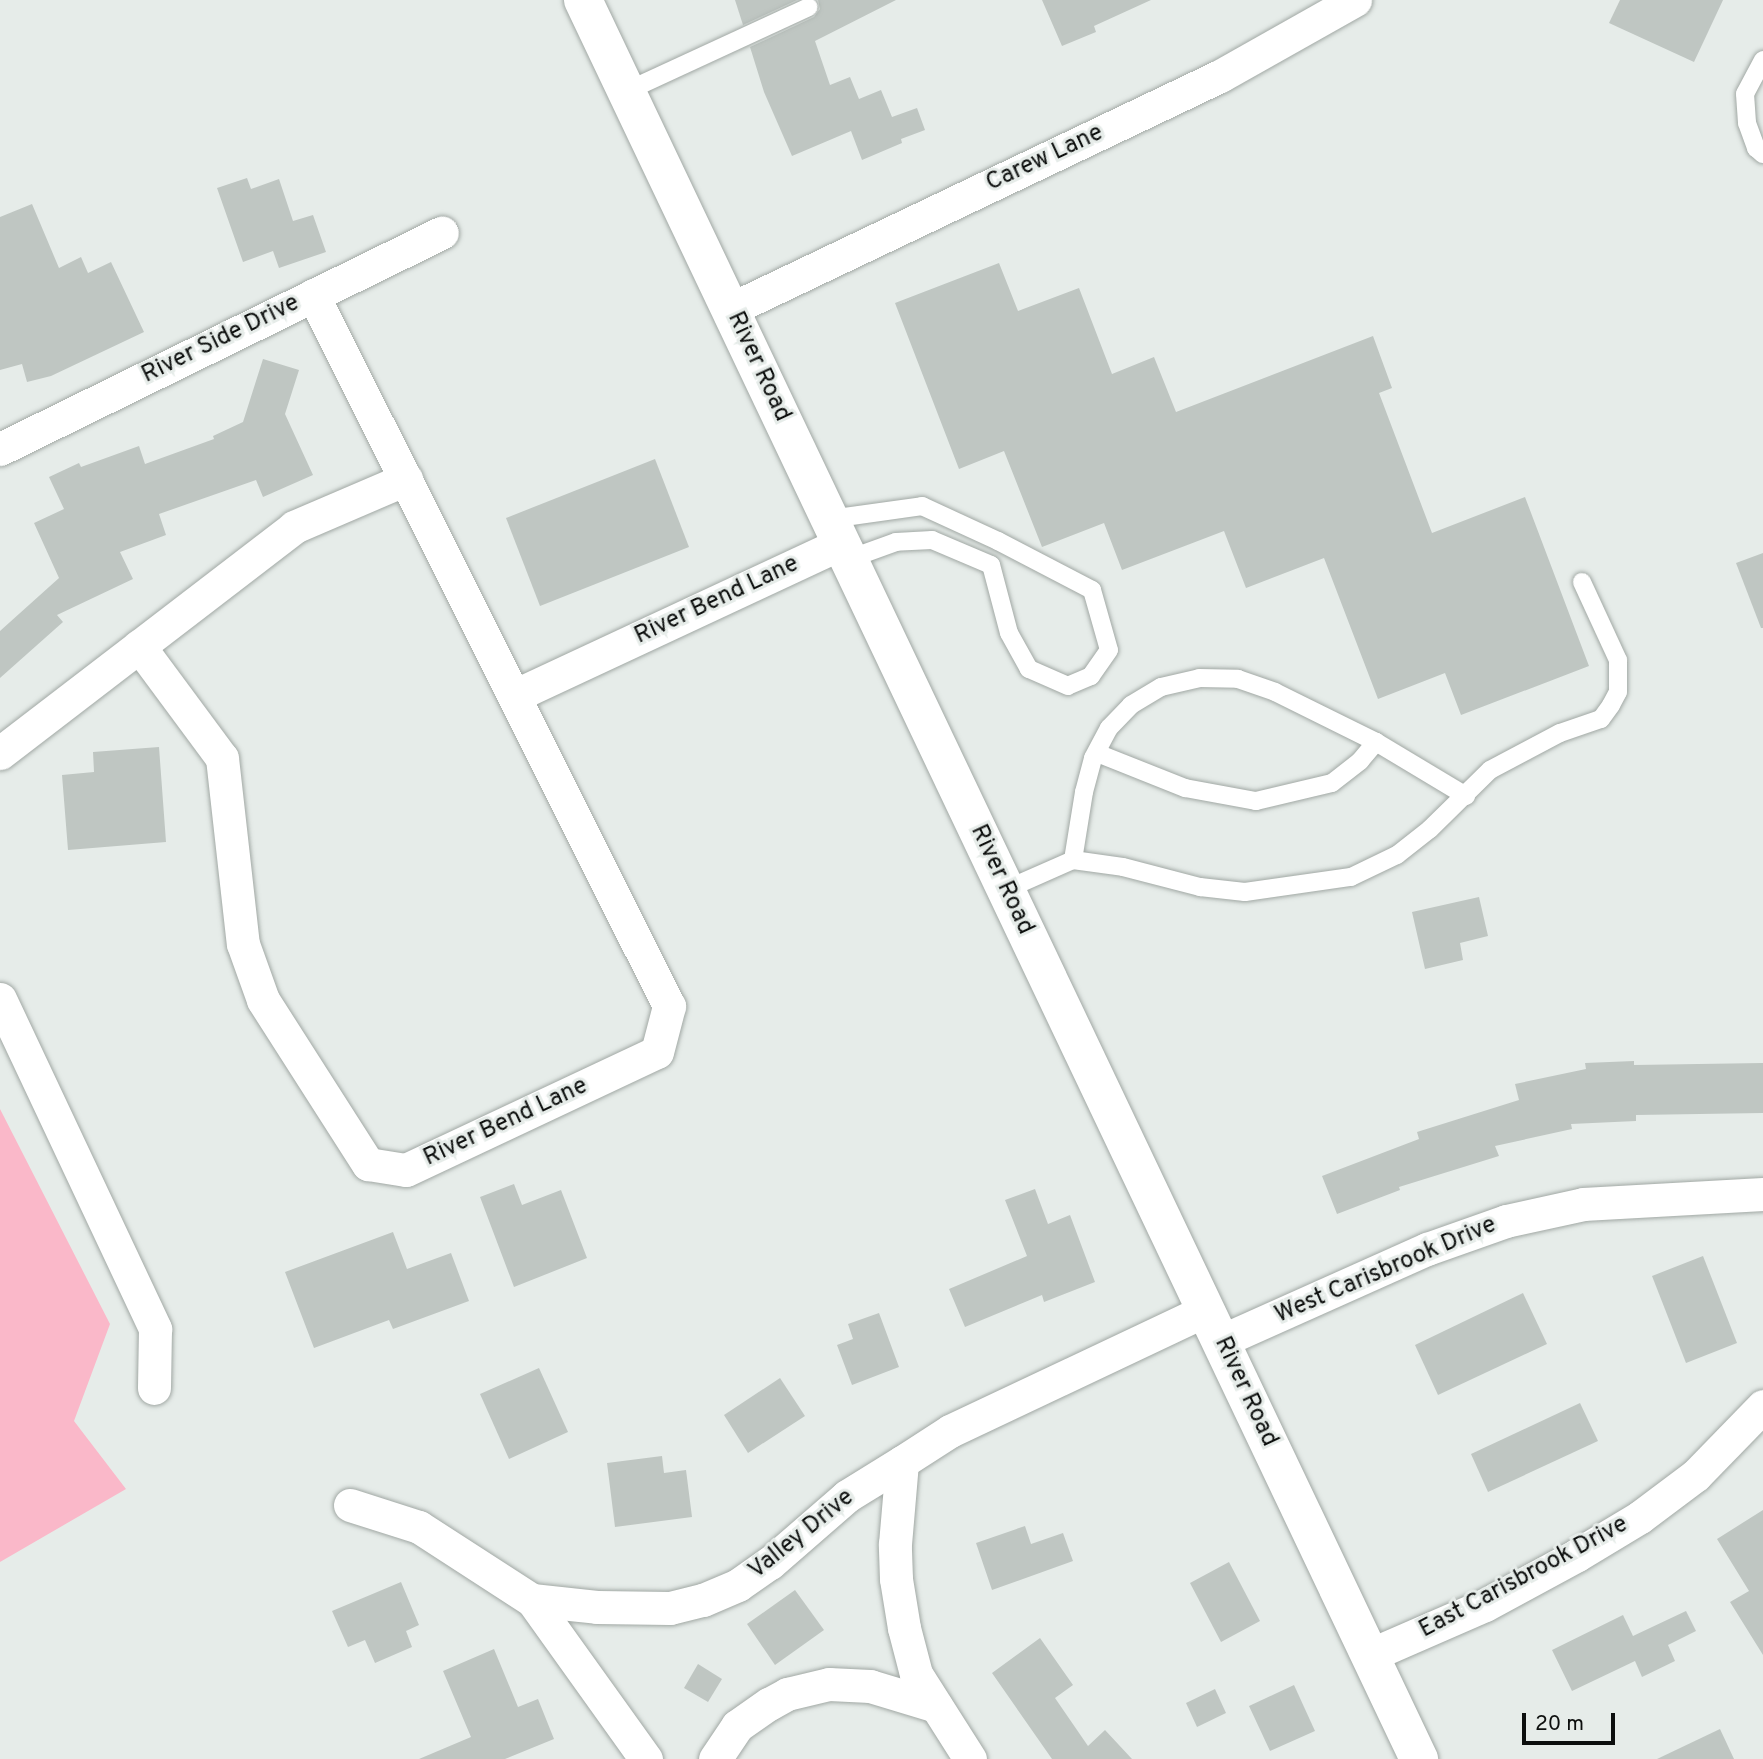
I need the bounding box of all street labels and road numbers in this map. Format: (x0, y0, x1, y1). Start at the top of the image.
street label: Carew Lane (982, 119, 1108, 199)
street label: River Side Drive (138, 289, 304, 391)
street label: River Road (720, 307, 796, 427)
street label: River Bend Lane (630, 550, 804, 652)
street label: River Road (963, 820, 1039, 940)
street label: River Bend Lane (419, 1072, 593, 1174)
street label: West Carisbrook Drive (1271, 1211, 1501, 1331)
street label: River Road (1207, 1332, 1283, 1452)
street label: Valley Drive (744, 1484, 860, 1586)
street label: East Carisbrook Drive (1415, 1511, 1633, 1645)

